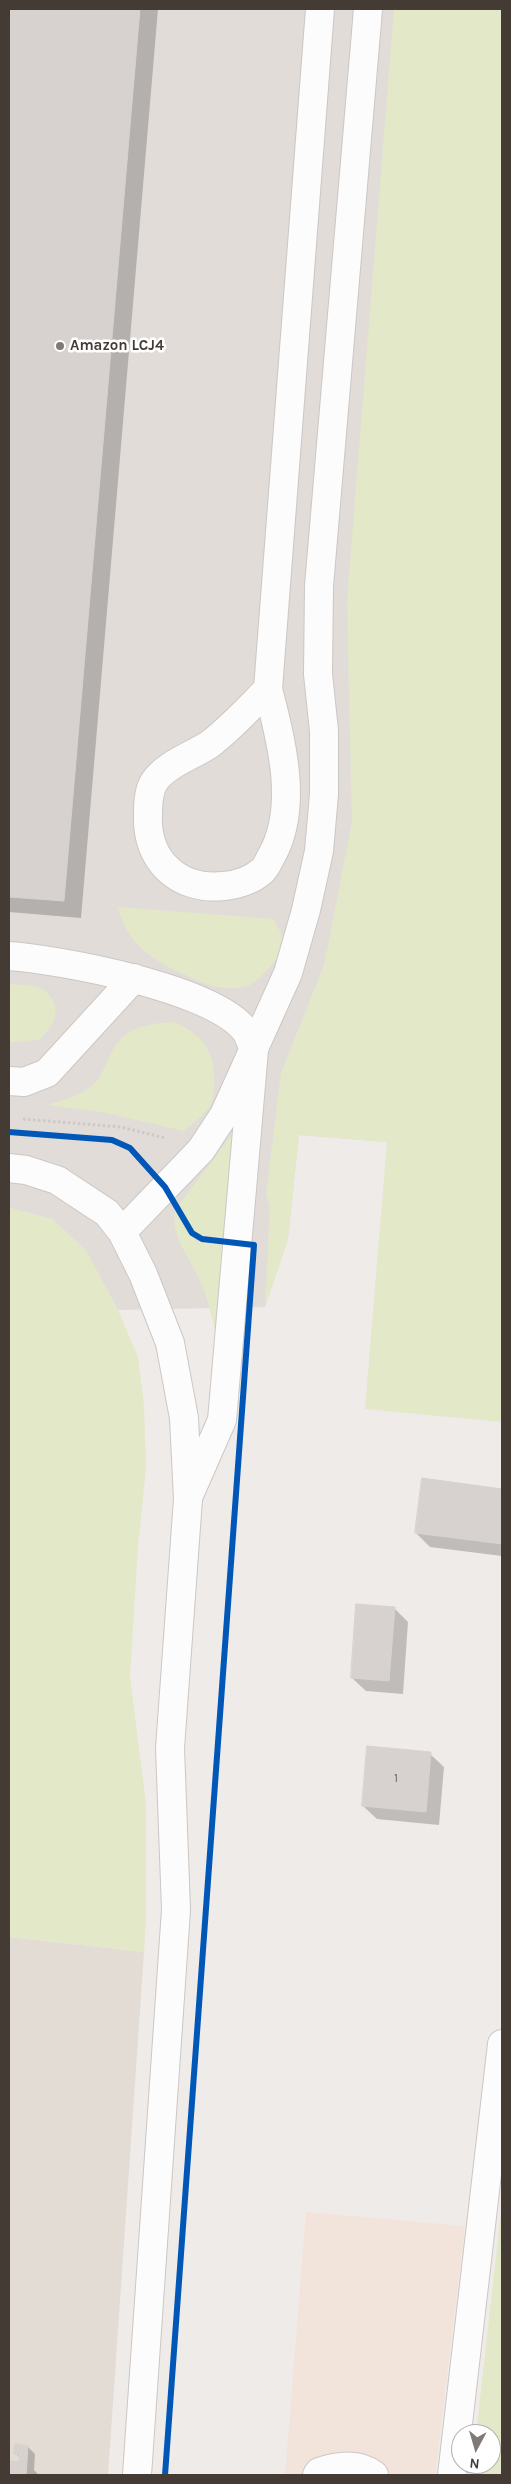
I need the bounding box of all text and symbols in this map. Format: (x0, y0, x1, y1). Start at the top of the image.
place label: Amazon LCJ4 (70, 337, 164, 355)
marker: Amazon LCJ4 (54, 340, 66, 352)
house number: 1 (394, 1772, 398, 1786)
north arrow (451, 2424, 501, 2474)
text: N (469, 2454, 480, 2472)

